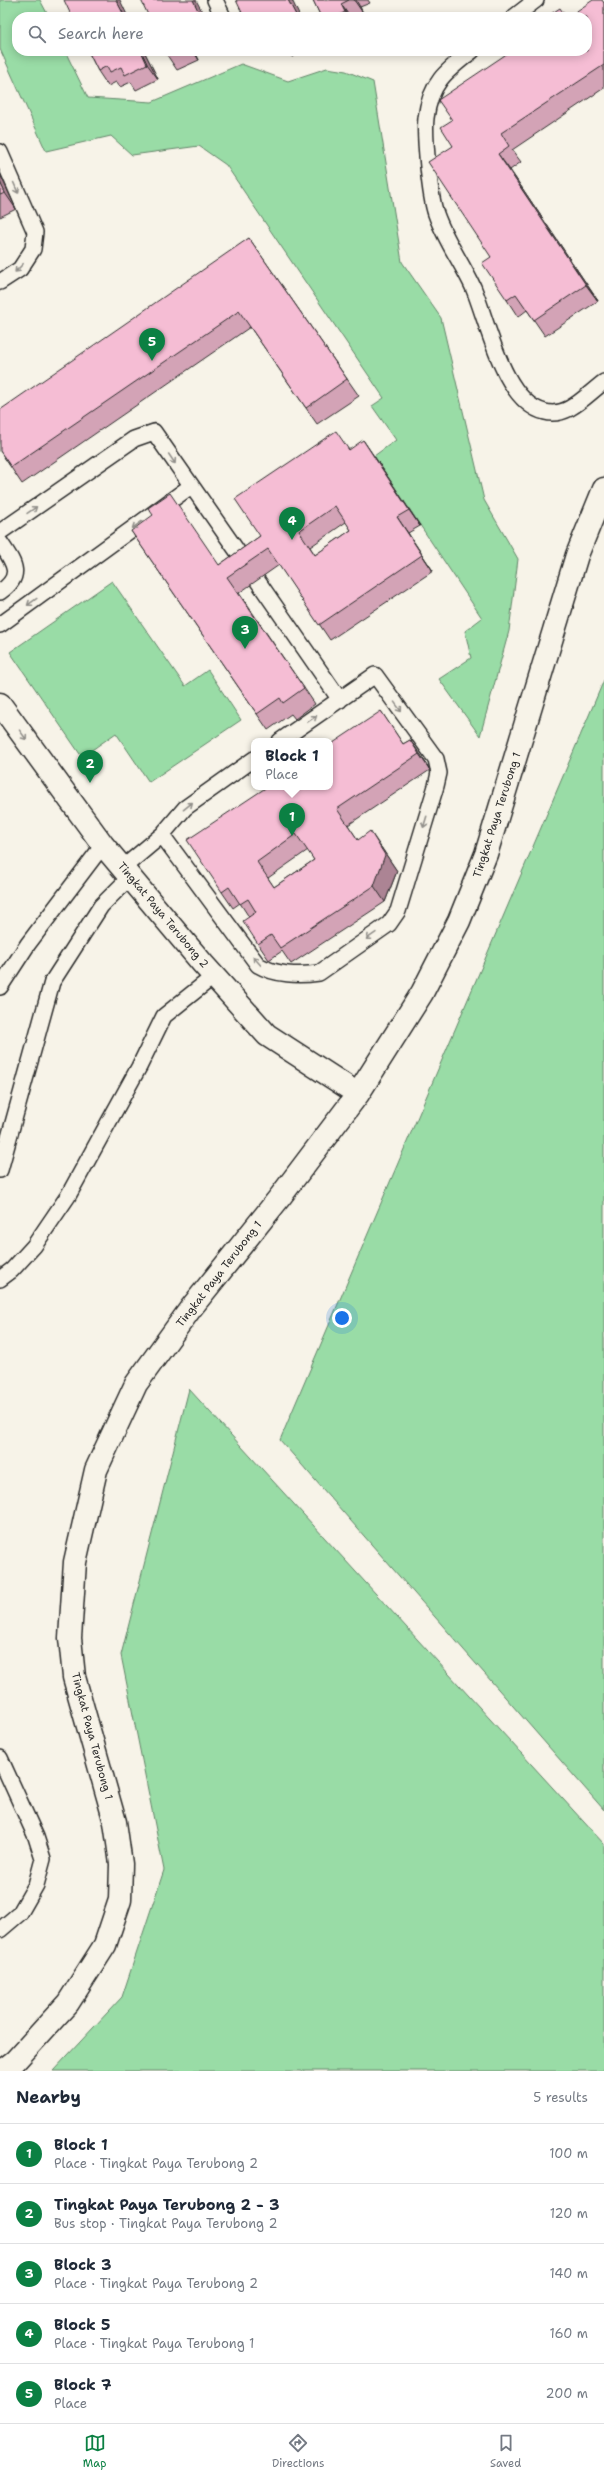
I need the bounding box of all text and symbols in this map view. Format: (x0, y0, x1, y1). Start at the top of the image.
search box (12, 12, 592, 56)
icon: search (26, 23, 48, 45)
text: Search here (58, 24, 144, 44)
one-way arrow (12, 182, 20, 194)
one-way arrow (14, 263, 24, 273)
pin: 5 (139, 328, 165, 361)
one-way arrow (169, 453, 177, 465)
one-way arrow (26, 506, 37, 514)
pin: 4 (279, 507, 305, 540)
one-way arrow (131, 521, 142, 529)
one-way arrow (26, 598, 37, 606)
pin: 3 (232, 616, 258, 649)
one-way arrow (394, 701, 402, 712)
one-way arrow (307, 715, 318, 723)
one-way arrow (19, 729, 27, 740)
popup (251, 738, 333, 790)
text: Block 1 (265, 746, 319, 766)
pin: 2 (77, 750, 103, 783)
street label: Tingkat Paya Terubong 1 (470, 750, 524, 880)
text: Place (265, 766, 298, 783)
one-way arrow (182, 802, 193, 810)
pin: 1 (279, 803, 305, 836)
one-way arrow (421, 816, 428, 829)
street label: Tingkat Paya Terubong 2 (114, 859, 212, 971)
one-way arrow (366, 932, 377, 940)
one-way arrow (252, 956, 261, 967)
street label: Tingkat Paya Terubong 1 (173, 1218, 265, 1330)
your location (332, 1308, 352, 1328)
street label: Tingkat Paya Terubong 1 (68, 1671, 116, 1801)
text: Nearby (16, 2086, 81, 2108)
text: 5 results (533, 2089, 588, 2106)
text: Block 1 (54, 2135, 108, 2155)
text: 1 (26, 2145, 32, 2162)
text: 100 m (549, 2145, 588, 2162)
text: Place · Tingkat Paya Terubong 2 (54, 2155, 258, 2172)
text: Tingkat Paya Terubong 2 - 3 (54, 2195, 280, 2215)
text: 2 (24, 2205, 34, 2222)
text: 120 m (550, 2205, 588, 2222)
text: Bus stop · Tingkat Paya Terubong 2 (54, 2215, 278, 2232)
text: Block 3 (54, 2255, 111, 2275)
text: 3 (24, 2265, 34, 2282)
text: 140 m (549, 2265, 588, 2282)
text: Place · Tingkat Paya Terubong 2 (54, 2275, 258, 2292)
text: Block 5 (54, 2315, 110, 2335)
text: 4 (24, 2325, 34, 2342)
text: 160 m (550, 2325, 588, 2342)
text: Place · Tingkat Paya Terubong 1 (54, 2335, 255, 2352)
text: Block 7 (54, 2375, 111, 2395)
text: 5 (25, 2385, 33, 2402)
text: 200 m (546, 2385, 588, 2402)
text: Place (54, 2395, 87, 2412)
tab: Map (83, 2432, 106, 2471)
tab: Directions (272, 2432, 324, 2471)
tab: Saved (490, 2432, 521, 2471)

